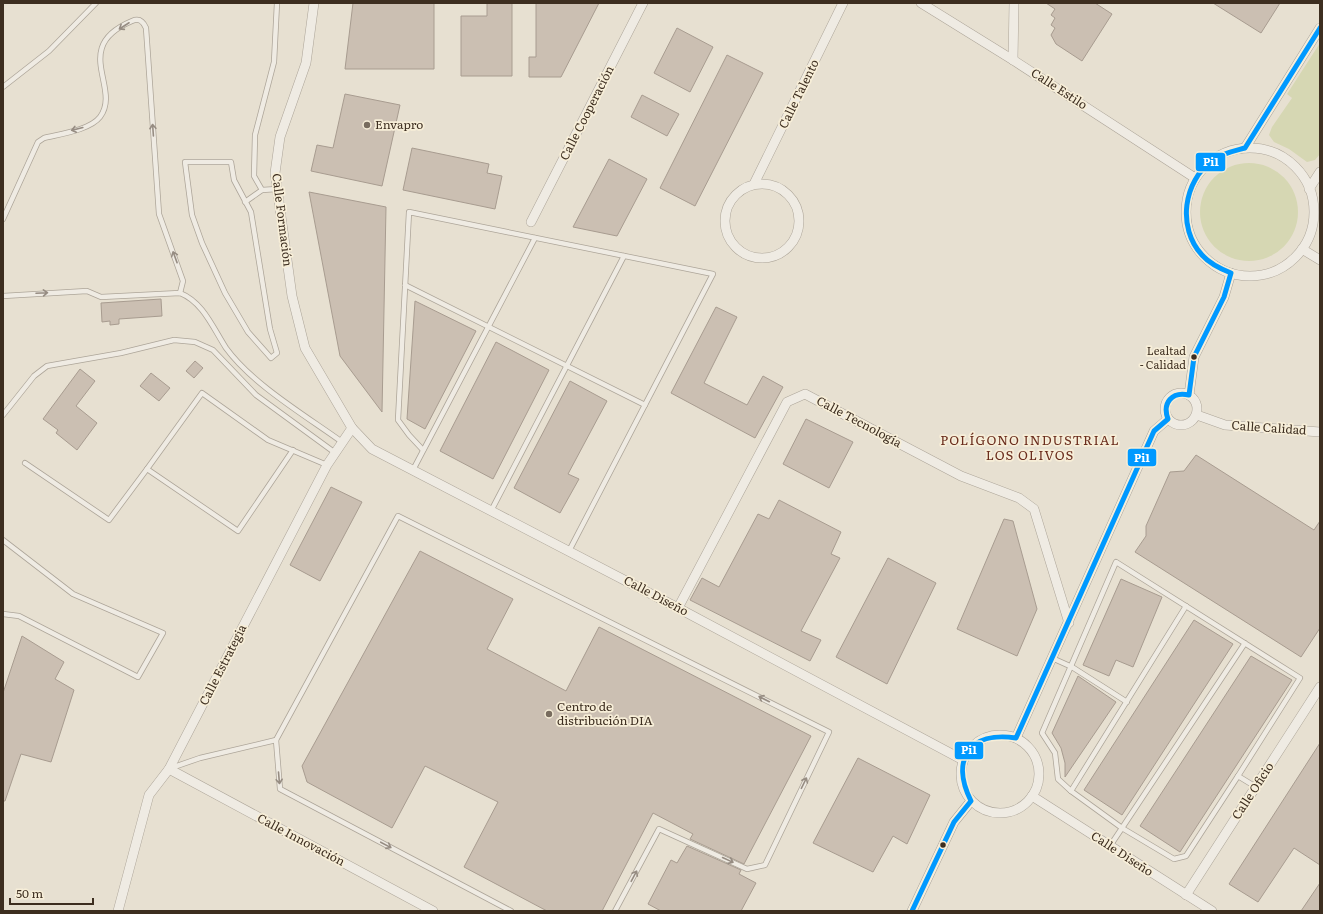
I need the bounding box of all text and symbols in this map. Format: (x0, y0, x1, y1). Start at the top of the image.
one-way arrow (119, 22, 130, 30)
street label: Calle Talento (774, 56, 823, 131)
street label: Calle Cooperación (554, 62, 618, 163)
street label: Calle Estilo (1028, 63, 1091, 113)
place label: Envapro (375, 115, 423, 133)
marker: Envapro (362, 120, 372, 130)
one-way arrow (150, 124, 157, 137)
one-way arrow (71, 126, 84, 133)
line badge: Pi1 (1195, 152, 1226, 172)
text: Pi1 (1203, 153, 1219, 169)
street label: Calle Formación (268, 172, 298, 268)
one-way arrow (170, 251, 178, 263)
one-way arrow (35, 290, 48, 297)
place label: Lealtad - Calidad (1140, 342, 1186, 372)
marker: Lealtad - Calidad (1189, 352, 1199, 362)
street label: Calle Tecnología (814, 391, 906, 451)
street label: Calle Calidad (1231, 415, 1308, 439)
district label: POLÍGONO INDUSTRIAL LOS OLIVOS (940, 430, 1120, 464)
line badge: Pi1 (1127, 448, 1157, 467)
text: Pi1 (1134, 449, 1150, 465)
street label: Calle Diseño (621, 571, 692, 620)
street label: Calle Estrategia (194, 620, 251, 708)
one-way arrow (758, 695, 770, 702)
place label: Centro de distribución DIA (557, 697, 653, 729)
marker: Centro de distribución DIA (544, 709, 554, 719)
line badge: Pi1 (954, 741, 984, 760)
text: Pi1 (961, 741, 977, 757)
street label: Calle Oficio (1227, 758, 1277, 823)
one-way arrow (276, 771, 283, 784)
one-way arrow (801, 777, 808, 789)
street label: Calle Innovación (254, 808, 349, 870)
street label: Calle Diseño (1088, 826, 1157, 880)
unlabelled marker (938, 840, 948, 850)
one-way arrow (380, 841, 392, 849)
one-way arrow (721, 857, 733, 864)
one-way arrow (630, 871, 638, 883)
scale bar (10, 880, 93, 906)
text: 50 m (16, 884, 43, 902)

